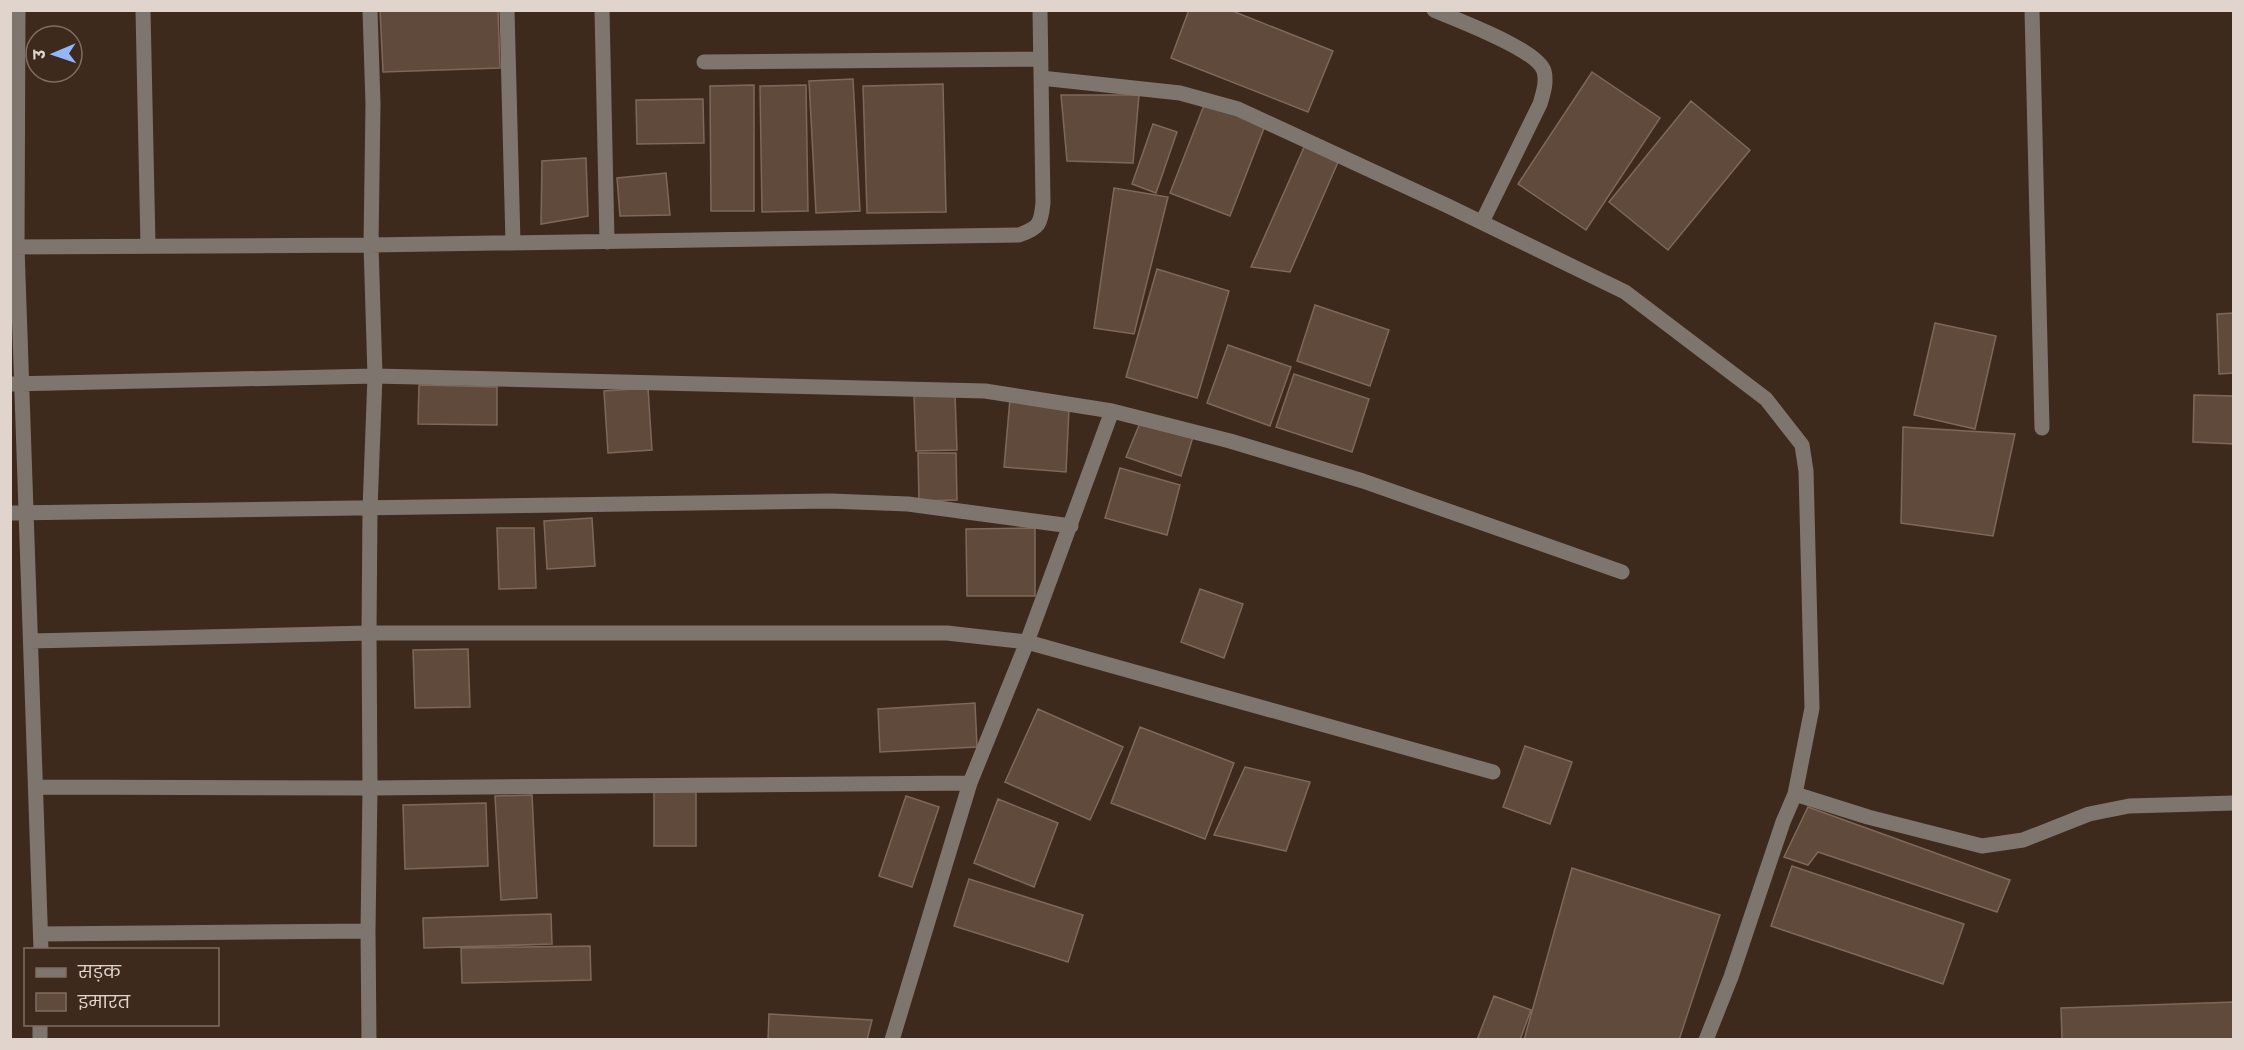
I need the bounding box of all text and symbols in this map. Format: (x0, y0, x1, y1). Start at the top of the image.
north arrow (24, 24, 84, 84)
text: उ (28, 49, 51, 60)
legend (24, 948, 219, 1026)
text: सड़क (77, 959, 122, 984)
text: इमारत (77, 989, 131, 1014)

